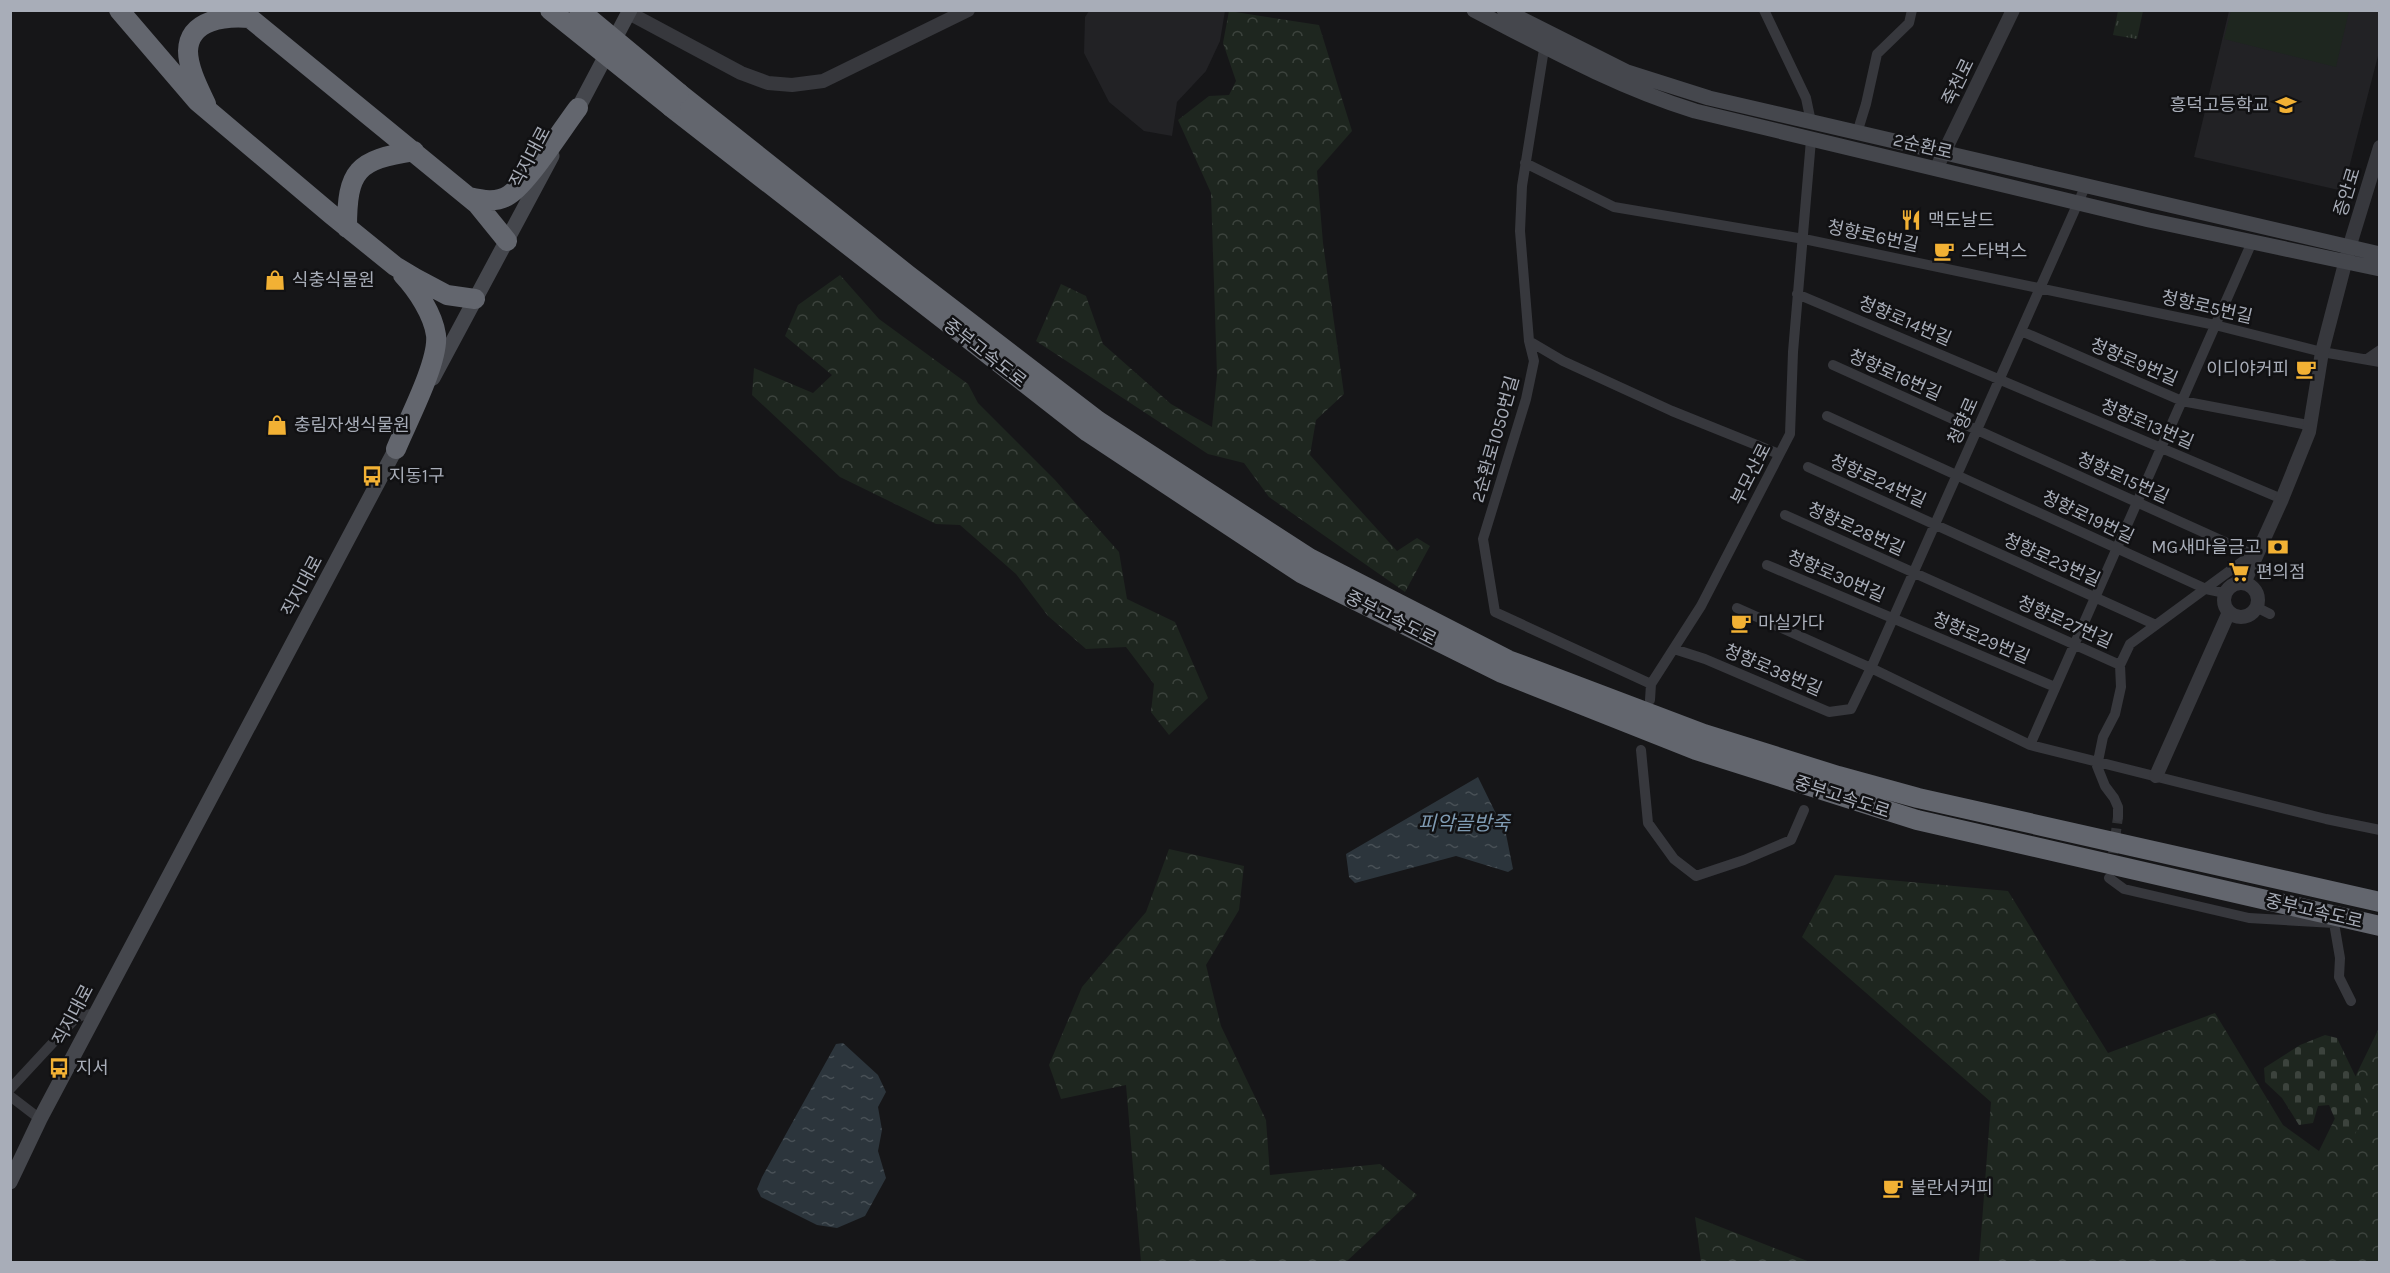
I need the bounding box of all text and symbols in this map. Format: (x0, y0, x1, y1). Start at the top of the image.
street label: 죽천로 (1937, 55, 1979, 109)
school or university icon: 흥덕고등학교 (2274, 93, 2298, 117)
place label: 흥덕고등학교 (2170, 94, 2269, 116)
street label: 직지대로 (505, 123, 555, 191)
street label: 2순환로 (1891, 129, 1955, 163)
street label: 증안로 (2329, 165, 2365, 219)
restaurant icon: 맥도날드 (1899, 208, 1923, 232)
place label: 맥도날드 (1928, 209, 1994, 231)
street label: 청향로6번길 (1825, 216, 1921, 256)
cafe icon: 스타벅스 (1932, 239, 1956, 263)
place label: 스타벅스 (1961, 240, 2027, 262)
shop icon: 식충식물원 (263, 268, 287, 292)
place label: 식충식물원 (292, 269, 375, 291)
street label: 청향로5번길 (2159, 286, 2255, 328)
street label: 청향로14번길 (1855, 292, 1955, 350)
street label: 중부고속도로 (939, 314, 1031, 392)
street label: 청향로9번길 (2087, 334, 2181, 390)
street label: 청향로16번길 (1845, 345, 1945, 405)
cafe icon: 이디야커피 (2294, 357, 2318, 381)
place label: 이디야커피 (2206, 358, 2289, 380)
street label: 2순환로1050번길 (1466, 373, 1524, 505)
street label: 청향로 (1943, 394, 1983, 448)
street label: 청향로13번길 (2097, 394, 2197, 454)
shop icon: 충림자생식물원 (265, 413, 289, 437)
place label: 충림자생식물원 (294, 414, 410, 436)
street label: 부모산로 (1726, 439, 1776, 509)
street label: 청향로15번길 (2073, 448, 2173, 508)
street label: 청향로24번길 (1826, 450, 1930, 512)
bus stop icon: 지동1구 (360, 464, 384, 488)
place label: 지동1구 (389, 465, 445, 487)
street label: 청향로19번길 (2038, 486, 2138, 548)
street label: 청향로28번길 (1804, 498, 1908, 560)
street label: 청향로23번길 (2000, 529, 2104, 591)
bank icon: MG새마을금고 (2266, 535, 2290, 559)
place label: MG새마을금고 (2151, 536, 2261, 558)
street label: 청향로30번길 (1784, 546, 1888, 606)
street label: 직지대로 (277, 552, 327, 620)
supermarket icon: 편의점 (2227, 560, 2251, 584)
place label: 편의점 (2256, 561, 2306, 583)
street label: 중부고속도로 (1342, 586, 1440, 650)
street label: 청향로27번길 (2014, 591, 2116, 653)
street label: 청향로29번길 (1929, 608, 2033, 668)
cafe icon: 마실가다 (1729, 611, 1753, 635)
place label: 마실가다 (1758, 612, 1825, 634)
street label: 청향로38번길 (1721, 639, 1825, 701)
street label: 중부고속도로 (1791, 771, 1893, 823)
water label: 피악골방죽 (1418, 812, 1512, 835)
street label: 중부고속도로 (2263, 889, 2365, 933)
street label: 직지대로 (48, 981, 98, 1049)
bus stop icon: 지서 (47, 1056, 71, 1080)
place label: 지서 (76, 1057, 109, 1079)
cafe icon: 불란서커피 (1881, 1176, 1905, 1200)
place label: 불란서커피 (1910, 1177, 1993, 1199)

